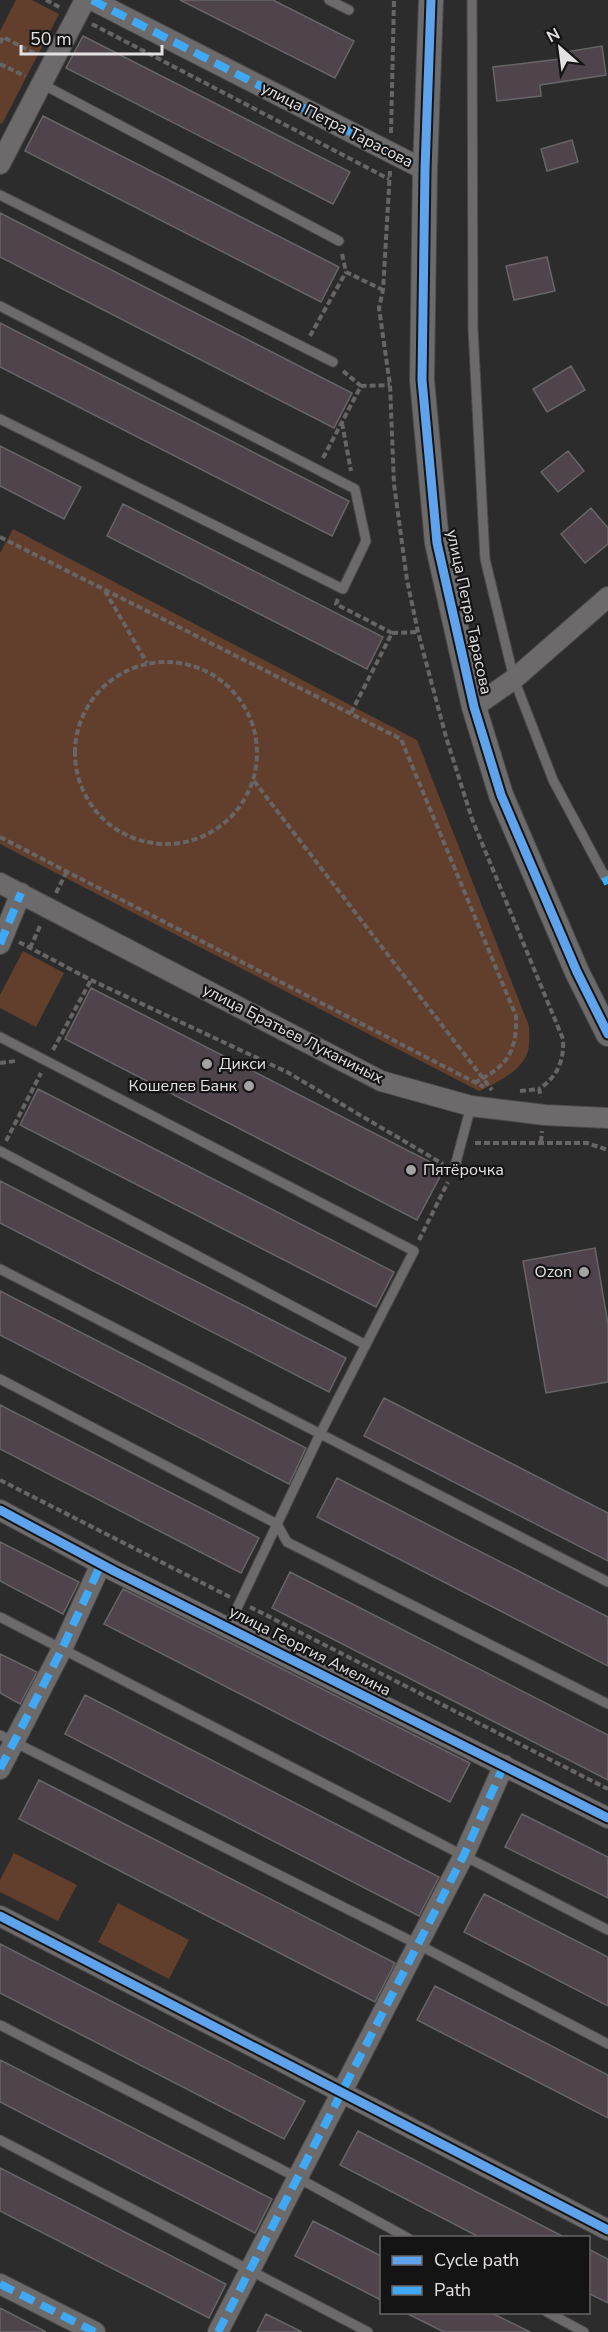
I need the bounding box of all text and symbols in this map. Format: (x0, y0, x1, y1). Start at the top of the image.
scale bar (21, 18, 162, 56)
north arrow (530, 18, 590, 78)
text: N (543, 23, 564, 48)
text: 50 m (30, 27, 72, 51)
street label: улица Петра Тарасова (257, 77, 417, 173)
street label: улица Петра Тарасова (441, 528, 497, 696)
street label: улица Братьев Луканиных (199, 979, 388, 1089)
place label: Дикси (219, 1053, 266, 1075)
marker: Дикси (200, 1057, 214, 1071)
place label: Кошелев Банк (129, 1075, 238, 1097)
marker: Кошелев Банк (242, 1079, 256, 1093)
place label: Пятёрочка (423, 1159, 504, 1181)
marker: Пятёрочка (404, 1163, 418, 1177)
place label: Ozon (534, 1261, 572, 1283)
marker: Ozon (577, 1265, 591, 1279)
street label: улица Георгия Амелина (225, 1601, 395, 1701)
legend (380, 2236, 590, 2314)
text: Cycle path (434, 2248, 519, 2272)
text: Path (434, 2278, 471, 2302)

